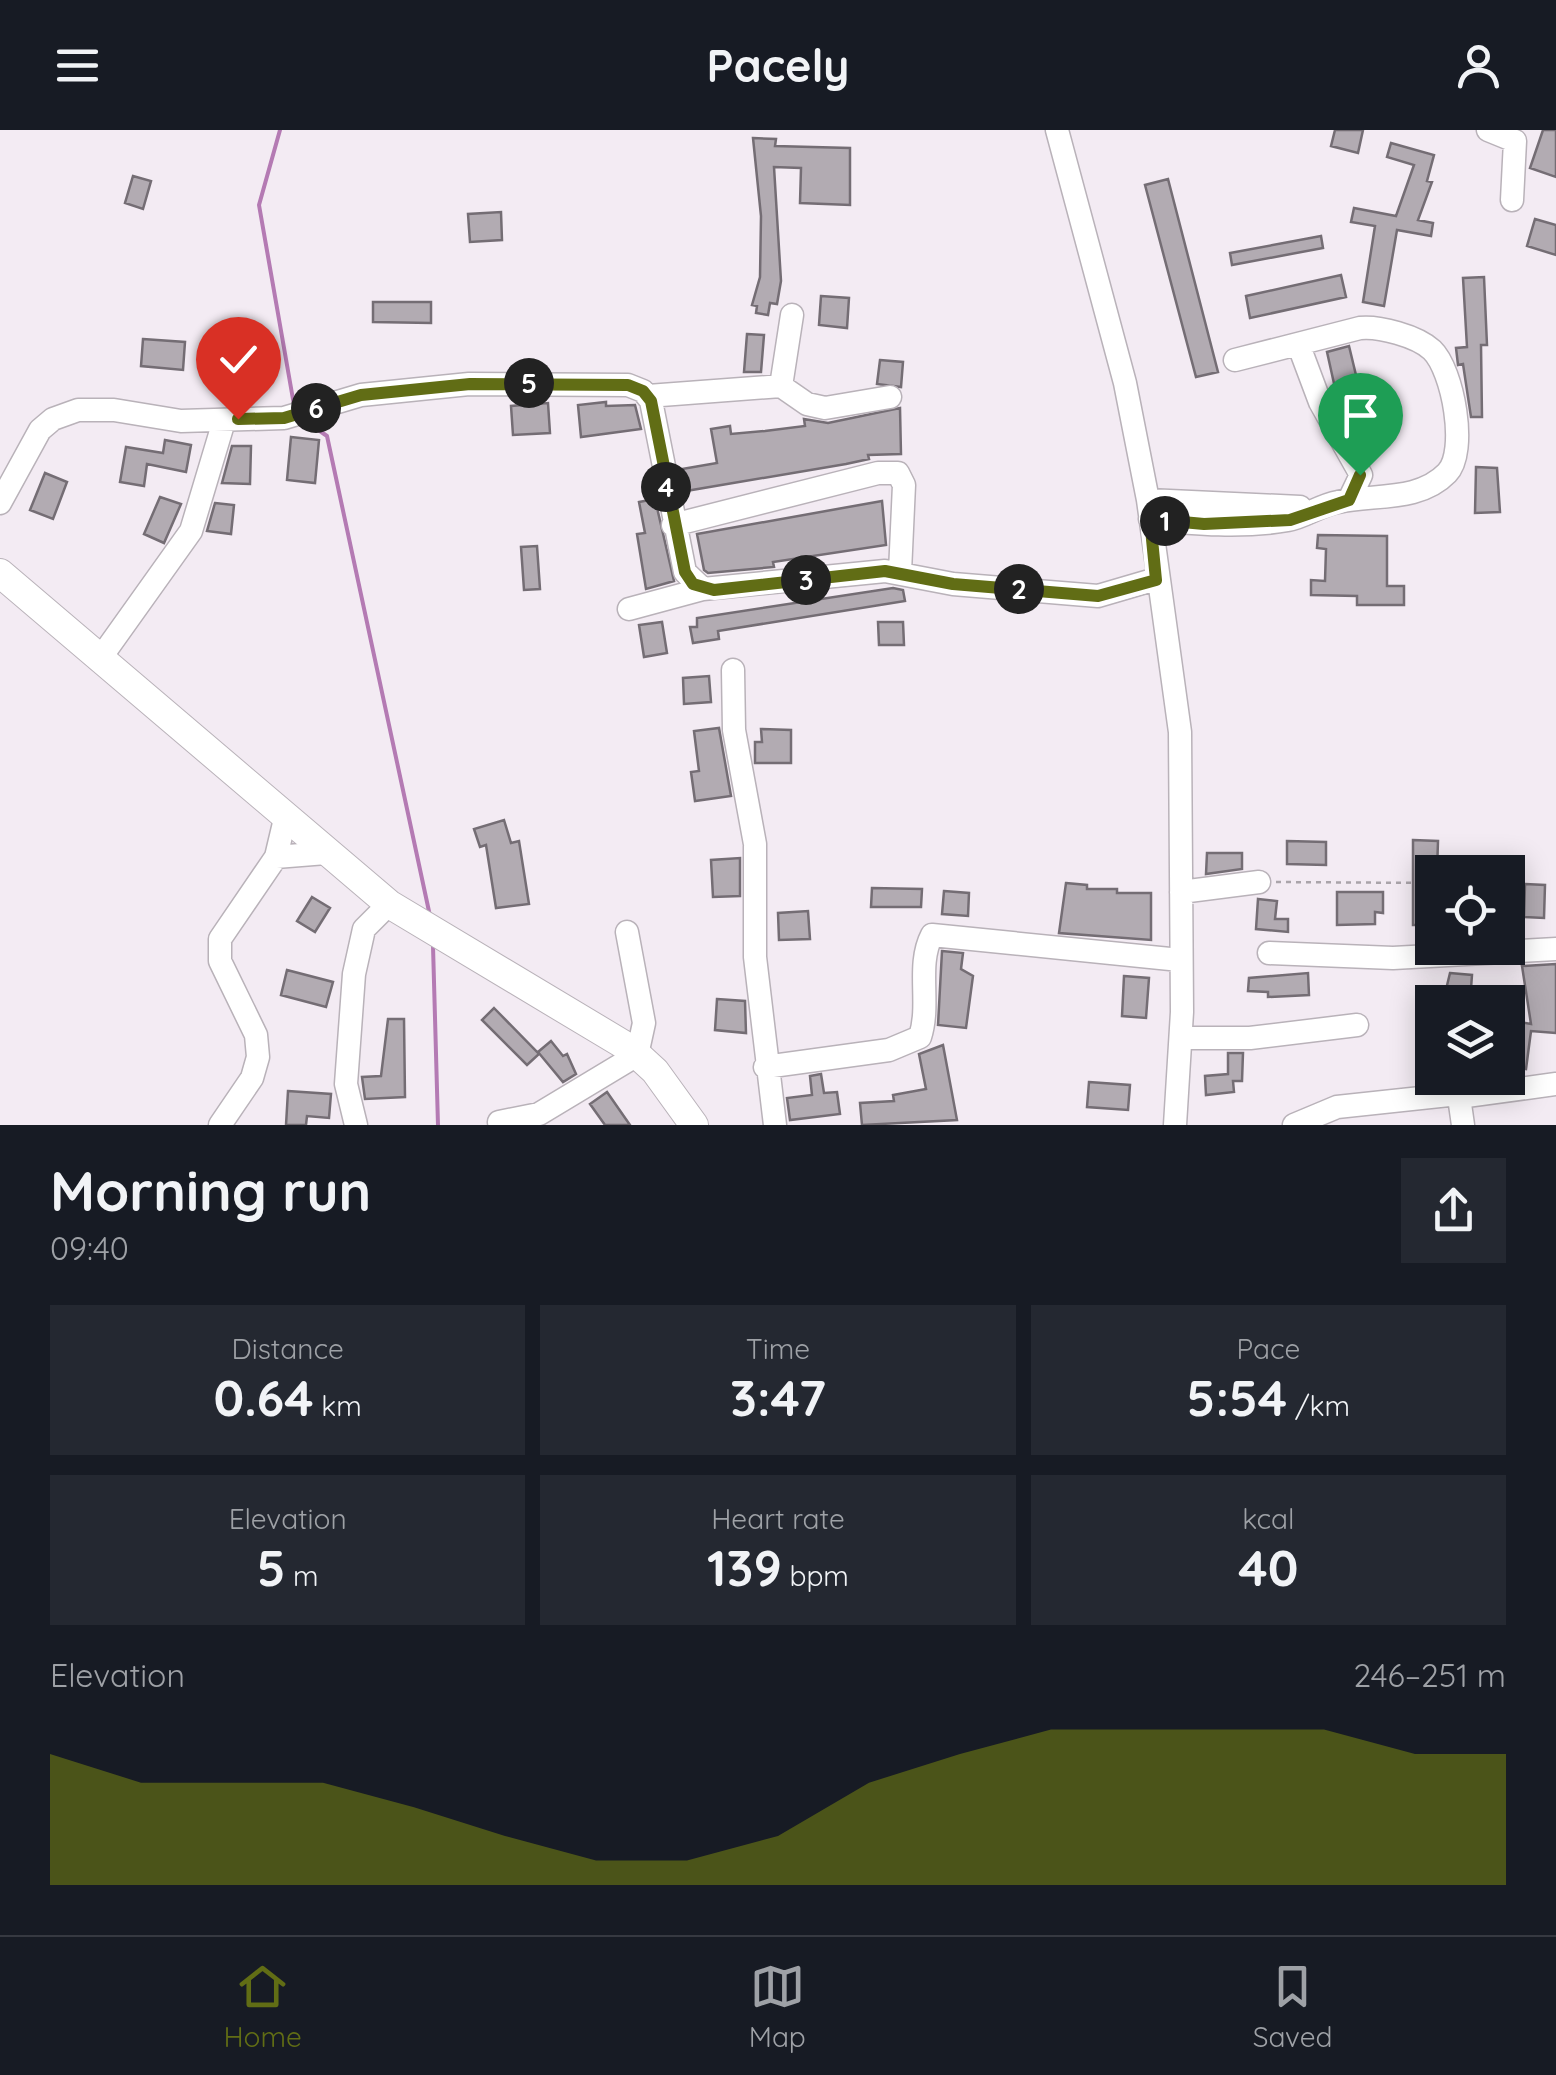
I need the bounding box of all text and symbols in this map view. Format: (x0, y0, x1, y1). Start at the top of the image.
text: Pacely (706, 37, 850, 93)
icon: menu (50, 38, 105, 93)
icon: person (1451, 38, 1506, 93)
pin (196, 317, 281, 420)
icon: check (211, 332, 266, 387)
pin: 5 (504, 358, 554, 408)
text: 5 (521, 365, 537, 400)
pin (1318, 373, 1403, 476)
pin: 6 (291, 383, 341, 433)
icon: arrive (1333, 388, 1388, 443)
text: 6 (308, 390, 324, 425)
pin: 4 (641, 462, 691, 512)
text: 4 (658, 469, 674, 504)
pin: 1 (1140, 496, 1190, 546)
text: 1 (1160, 503, 1170, 538)
pin: 3 (781, 555, 831, 605)
text: 3 (798, 562, 814, 597)
pin: 2 (994, 564, 1044, 614)
text: 2 (1011, 571, 1027, 606)
map controls (1415, 855, 1525, 1095)
button: locate (1415, 855, 1525, 965)
button: layers (1415, 985, 1525, 1095)
text: Morning run (50, 1156, 371, 1225)
button: share (1401, 1158, 1506, 1263)
text: 09:40 (50, 1228, 129, 1268)
text: Distance (232, 1331, 344, 1366)
text: Time (746, 1331, 810, 1366)
text: Pace (1236, 1331, 1300, 1366)
text: 0.64 (213, 1366, 314, 1429)
text: 3:47 (730, 1366, 826, 1429)
text: 5:54 (1187, 1366, 1287, 1429)
text: km (314, 1388, 362, 1423)
text: /km (1287, 1388, 1350, 1423)
text: Elevation (229, 1501, 347, 1536)
text: Heart rate (711, 1501, 845, 1536)
text: kcal (1242, 1501, 1294, 1536)
text: 5 (257, 1536, 285, 1599)
text: 139 (707, 1536, 782, 1599)
text: 40 (1238, 1536, 1298, 1599)
text: m (285, 1558, 319, 1593)
text: bpm (782, 1558, 849, 1593)
text: Elevation (50, 1655, 185, 1695)
text: 246–251 m (1353, 1655, 1506, 1695)
tab: Home (223, 1959, 302, 2054)
tab: Map (749, 1959, 806, 2054)
tab: Saved (1253, 1959, 1333, 2054)

